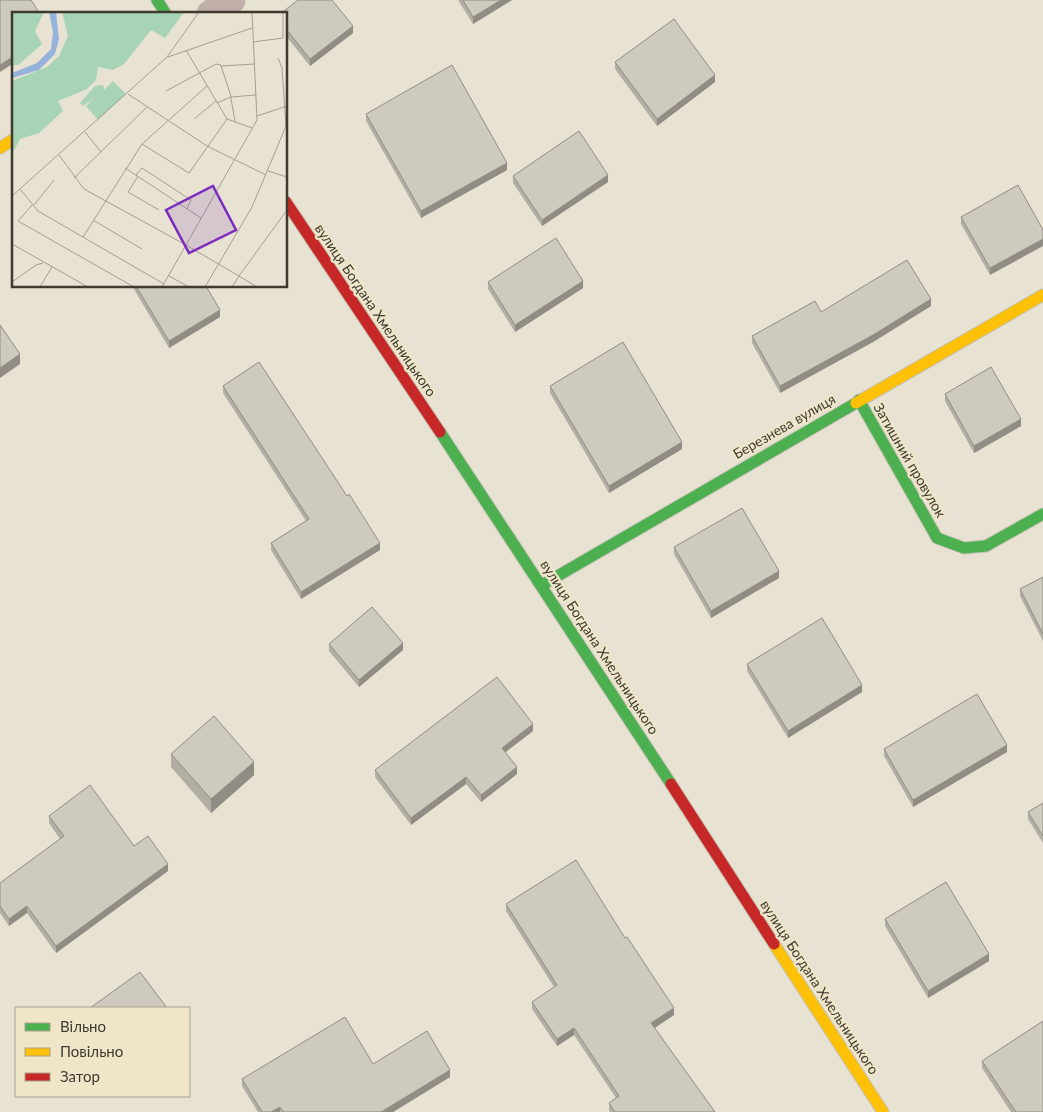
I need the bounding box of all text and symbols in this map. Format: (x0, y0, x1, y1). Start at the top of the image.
inset map (12, 12, 288, 288)
street label: вулиця Богдана Хмельницького (312, 220, 440, 400)
street label: Березнева вулиця (730, 390, 838, 462)
street label: Затишний провулок (870, 400, 950, 521)
street label: вулиця Богдана Хмельницького (537, 557, 663, 737)
street label: вулиця Богдана Хмельницького (757, 897, 883, 1077)
legend (15, 1007, 190, 1097)
text: Вільно (60, 1017, 106, 1035)
text: Повільно (60, 1042, 123, 1060)
text: Затор (60, 1067, 100, 1085)

